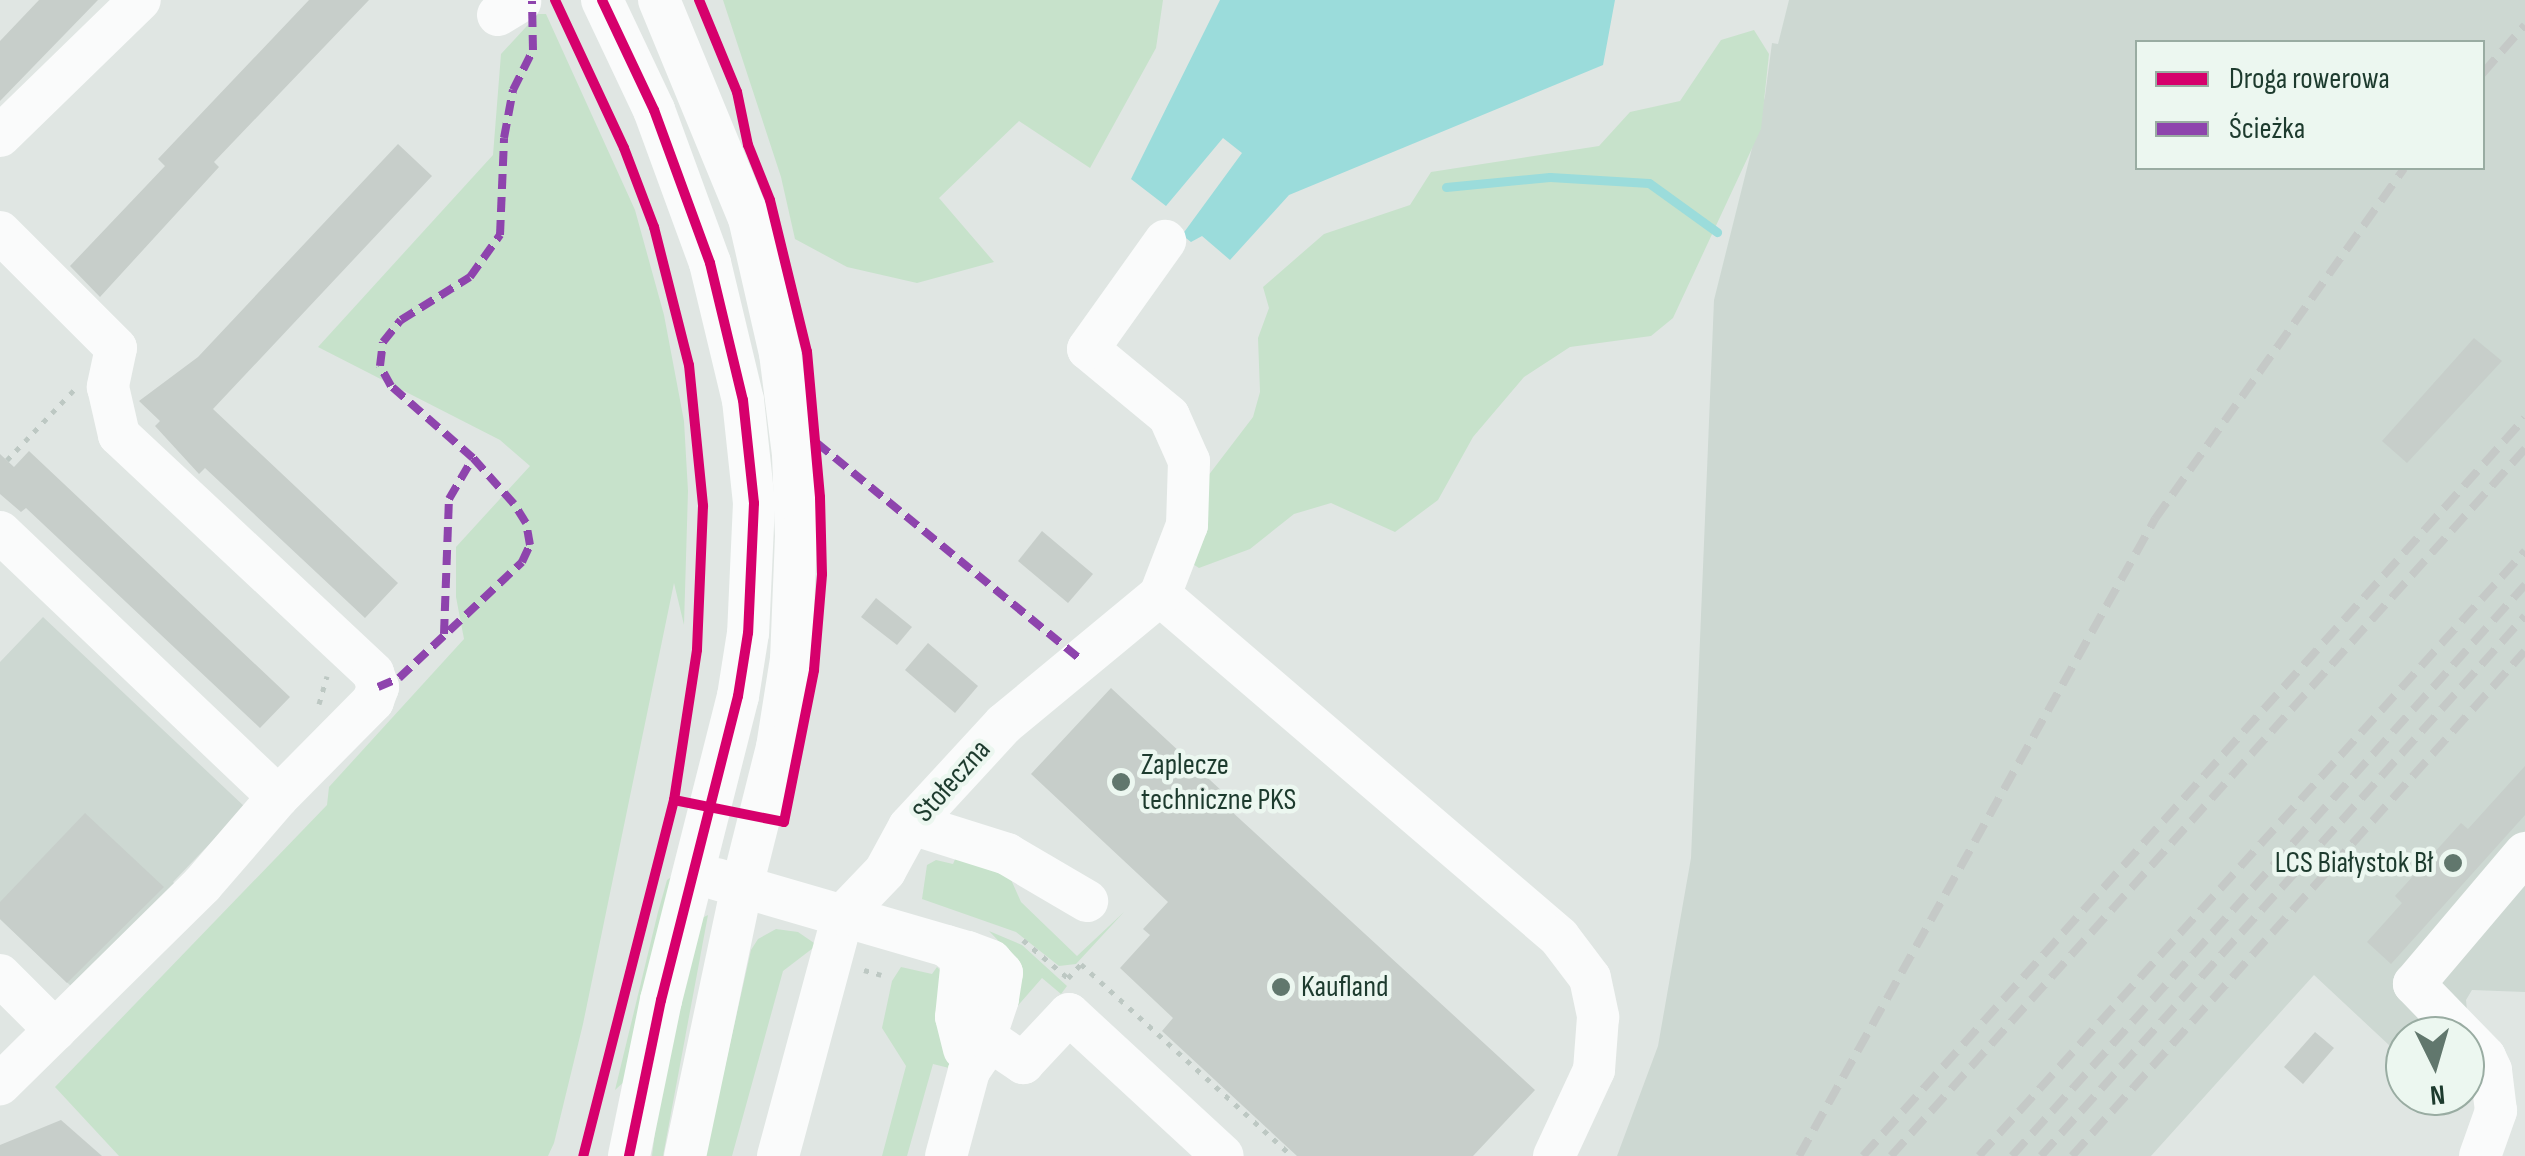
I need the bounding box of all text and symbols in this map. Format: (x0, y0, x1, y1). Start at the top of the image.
legend (2135, 40, 2485, 170)
text: Droga rowerowa (2229, 61, 2390, 97)
text: Ścieżka (2229, 111, 2305, 147)
street label: Stołeczna (906, 732, 998, 830)
place label: Zaplecze techniczne PKS (1141, 747, 1296, 818)
marker: Zaplecze techniczne PKS (1110, 771, 1132, 793)
place label: LCS Białystok Bł (2275, 845, 2433, 881)
marker: LCS Białystok Bł (2442, 852, 2464, 874)
place label: Kaufland (1301, 969, 1389, 1005)
marker: Kaufland (1270, 976, 1292, 998)
north arrow (2385, 1016, 2485, 1116)
text: N (2429, 1077, 2446, 1111)

